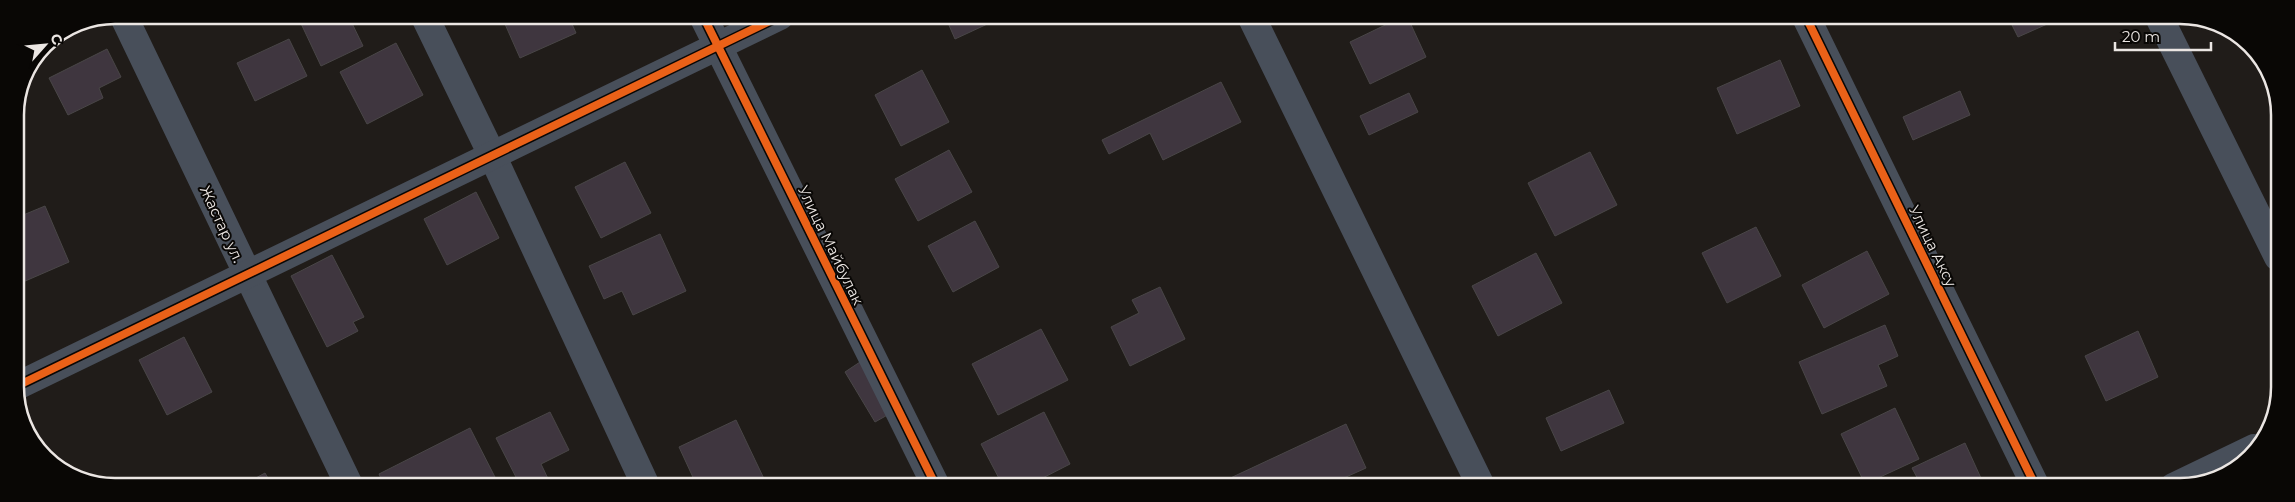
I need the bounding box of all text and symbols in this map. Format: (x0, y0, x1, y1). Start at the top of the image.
north arrow (20, 20, 70, 70)
scale bar (2115, 20, 2211, 52)
text: 20 m (2122, 27, 2160, 46)
text: С (46, 30, 67, 48)
street label: Улица Майбулак (794, 182, 868, 308)
street label: Жастар ул. (196, 183, 248, 265)
street label: Улица Аксу (1905, 202, 1961, 291)

